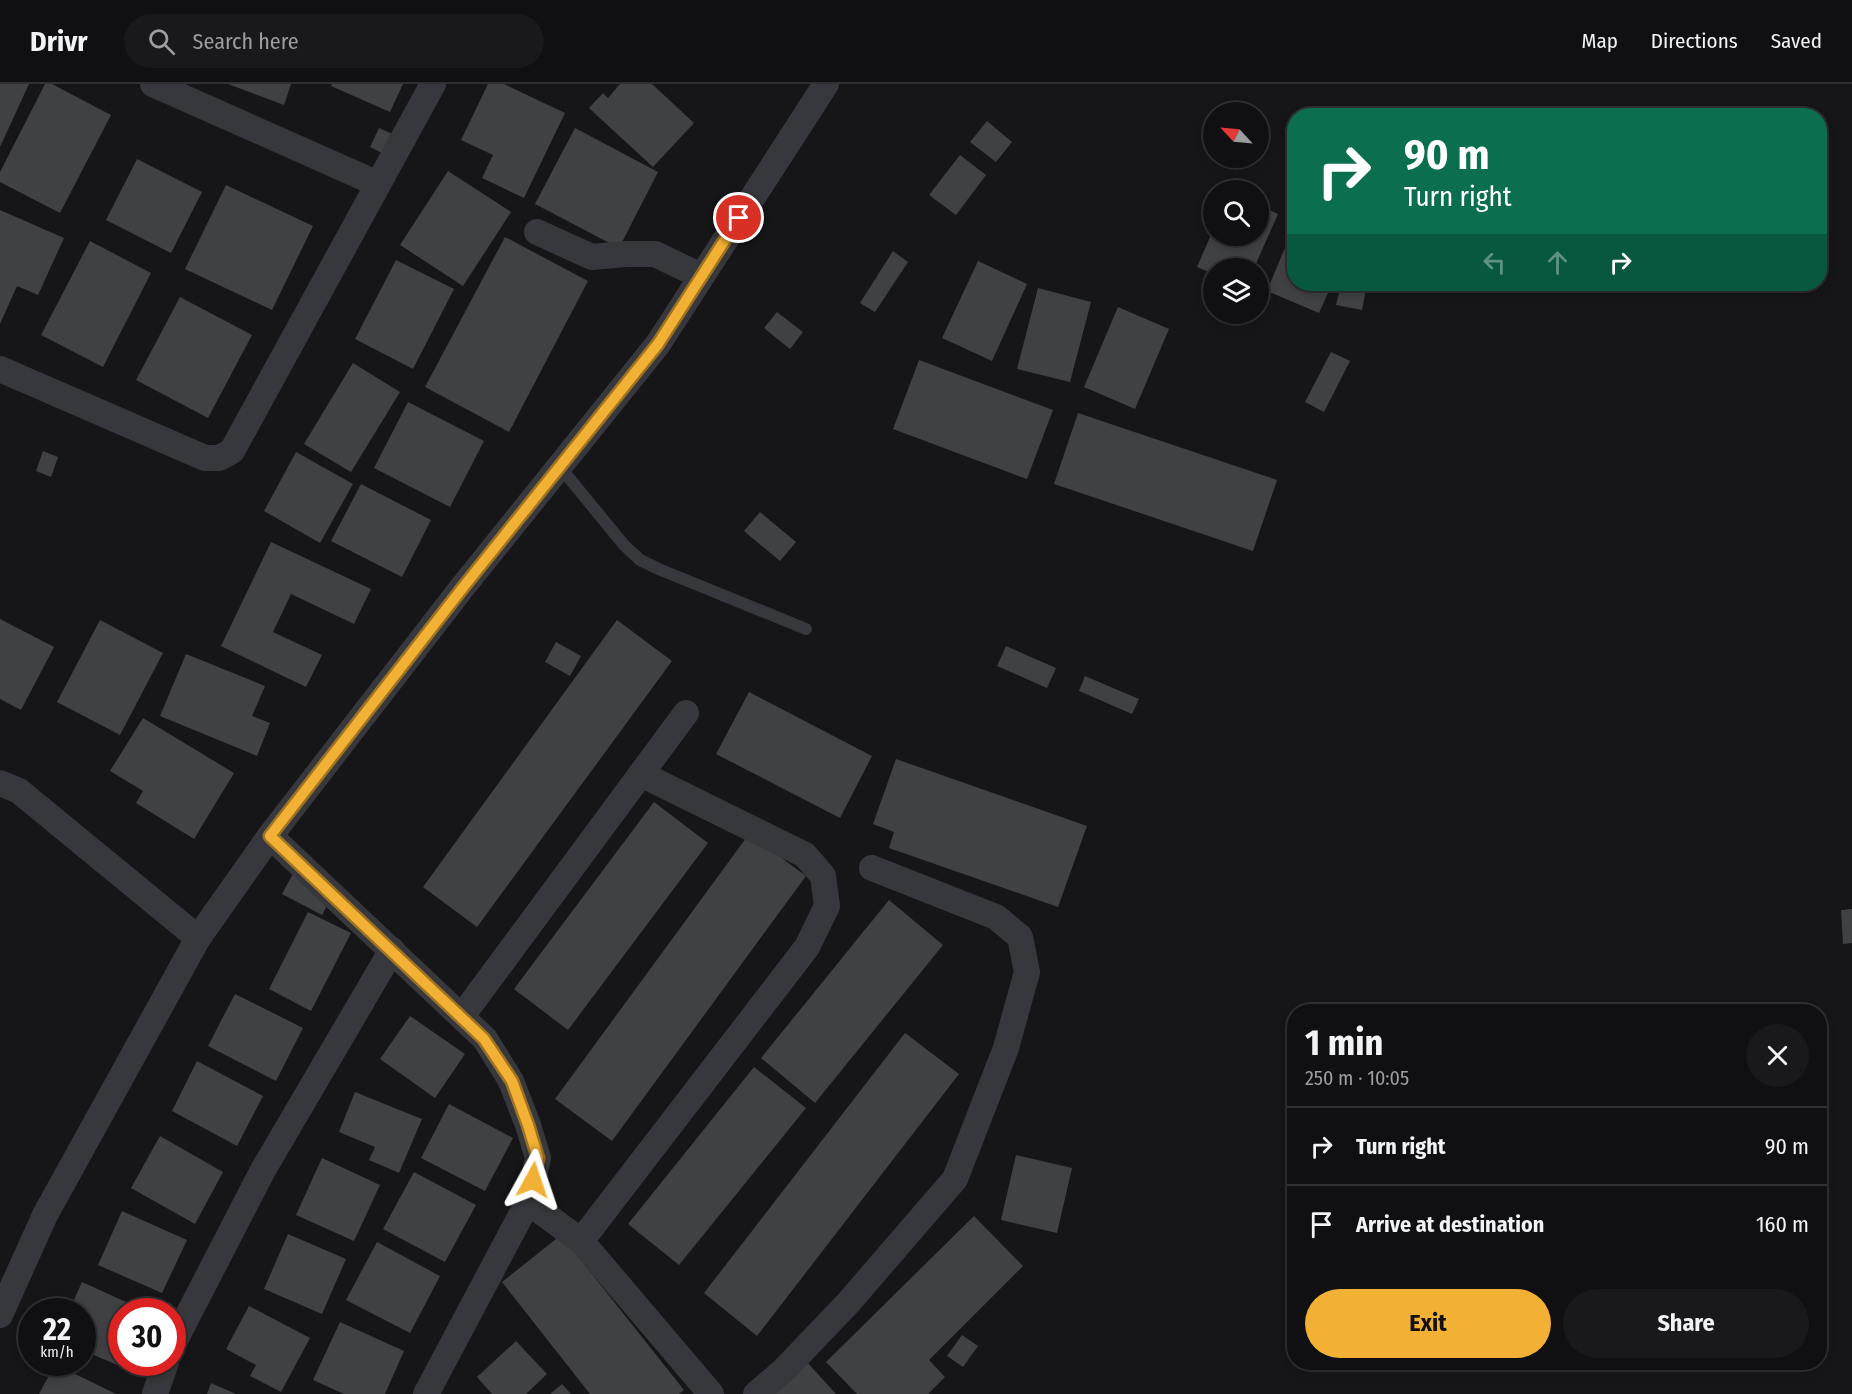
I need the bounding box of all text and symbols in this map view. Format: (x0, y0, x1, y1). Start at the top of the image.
search box (124, 14, 544, 68)
text: Drivr (30, 25, 88, 58)
icon: search (145, 25, 178, 58)
text: Search here (193, 28, 299, 55)
text: Map (1581, 28, 1618, 54)
text: Directions (1651, 28, 1738, 54)
text: Saved (1771, 28, 1822, 54)
north arrow (1203, 102, 1269, 168)
map controls (1203, 102, 1269, 324)
text: 90 m (1404, 130, 1489, 180)
icon: right (1305, 132, 1383, 210)
button: search (1203, 180, 1269, 246)
text: Turn right (1404, 181, 1512, 213)
pin (713, 192, 764, 243)
icon: arrive (722, 201, 755, 234)
icon: left (1478, 246, 1511, 279)
icon: ahead (1541, 246, 1574, 279)
icon: right (1604, 246, 1637, 279)
button: layers (1203, 258, 1269, 324)
text: 1 min (1305, 1021, 1383, 1065)
button: close (1746, 1024, 1809, 1087)
text: 250 m · 10:05 (1305, 1066, 1409, 1090)
icon: right (1305, 1130, 1338, 1163)
text: Turn right (1356, 1133, 1445, 1160)
text: 90 m (1765, 1133, 1809, 1160)
position arrow (501, 1148, 565, 1212)
icon: arrive (1305, 1208, 1338, 1241)
text: Arrive at destination (1356, 1211, 1544, 1238)
text: 160 m (1756, 1211, 1809, 1238)
button: Exit (1305, 1289, 1551, 1358)
button: Share (1563, 1289, 1809, 1358)
speed limit sign: 30 (108, 1298, 186, 1376)
text: 22 (43, 1312, 71, 1348)
text: km/h (40, 1343, 74, 1361)

